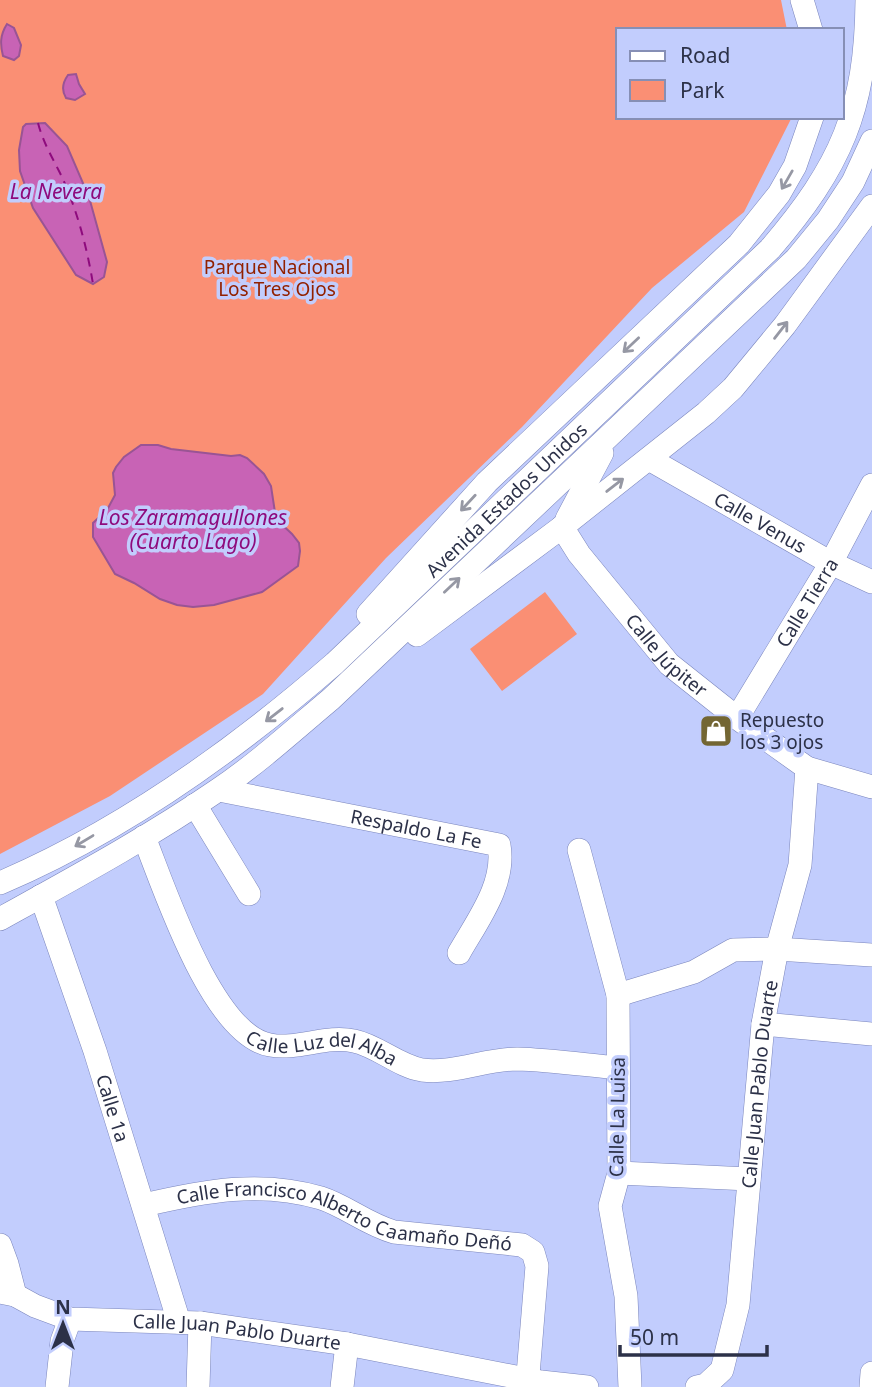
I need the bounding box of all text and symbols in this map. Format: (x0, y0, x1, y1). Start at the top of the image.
legend (616, 28, 844, 119)
text: Road (680, 41, 730, 69)
text: Park (680, 76, 725, 104)
one-way arrow (779, 170, 793, 190)
water label: La Nevera (10, 177, 102, 205)
park label: Parque Nacional Los Tres Ojos (204, 254, 350, 302)
one-way arrow (773, 321, 788, 340)
one-way arrow (623, 336, 640, 353)
street label: Avenida Estados Unidos (420, 417, 593, 583)
one-way arrow (606, 477, 624, 493)
street label: Calle Venus (709, 486, 811, 559)
one-way arrow (459, 494, 476, 511)
water label: Los Zaramagullones (Cuarto Lago) (99, 503, 287, 555)
street label: Calle Tierra (770, 553, 844, 652)
one-way arrow (443, 577, 461, 593)
street label: Calle Júpiter (620, 608, 713, 703)
one-way arrow (265, 707, 283, 722)
place label: Repuesto los 3 ojos (740, 707, 824, 755)
shop icon: Repuesto los 3 ojos (697, 712, 735, 750)
street label: Respaldo La Fe (348, 803, 484, 854)
one-way arrow (75, 834, 95, 848)
street label: Calle Juan Pablo Duarte (735, 978, 784, 1189)
street label: Calle Luz del Alba (241, 1024, 402, 1072)
street label: Calle La Luisa (603, 1057, 631, 1177)
street label: Calle 1a (90, 1071, 135, 1145)
street label: Calle Francisco Alberto Caamaño Deñó (174, 1176, 513, 1257)
north arrow (28, 1289, 98, 1359)
text: N (55, 1294, 71, 1320)
street label: Calle Juan Pablo Duarte (132, 1308, 343, 1356)
scale bar (620, 1314, 767, 1358)
text: 50 m (630, 1323, 679, 1351)

